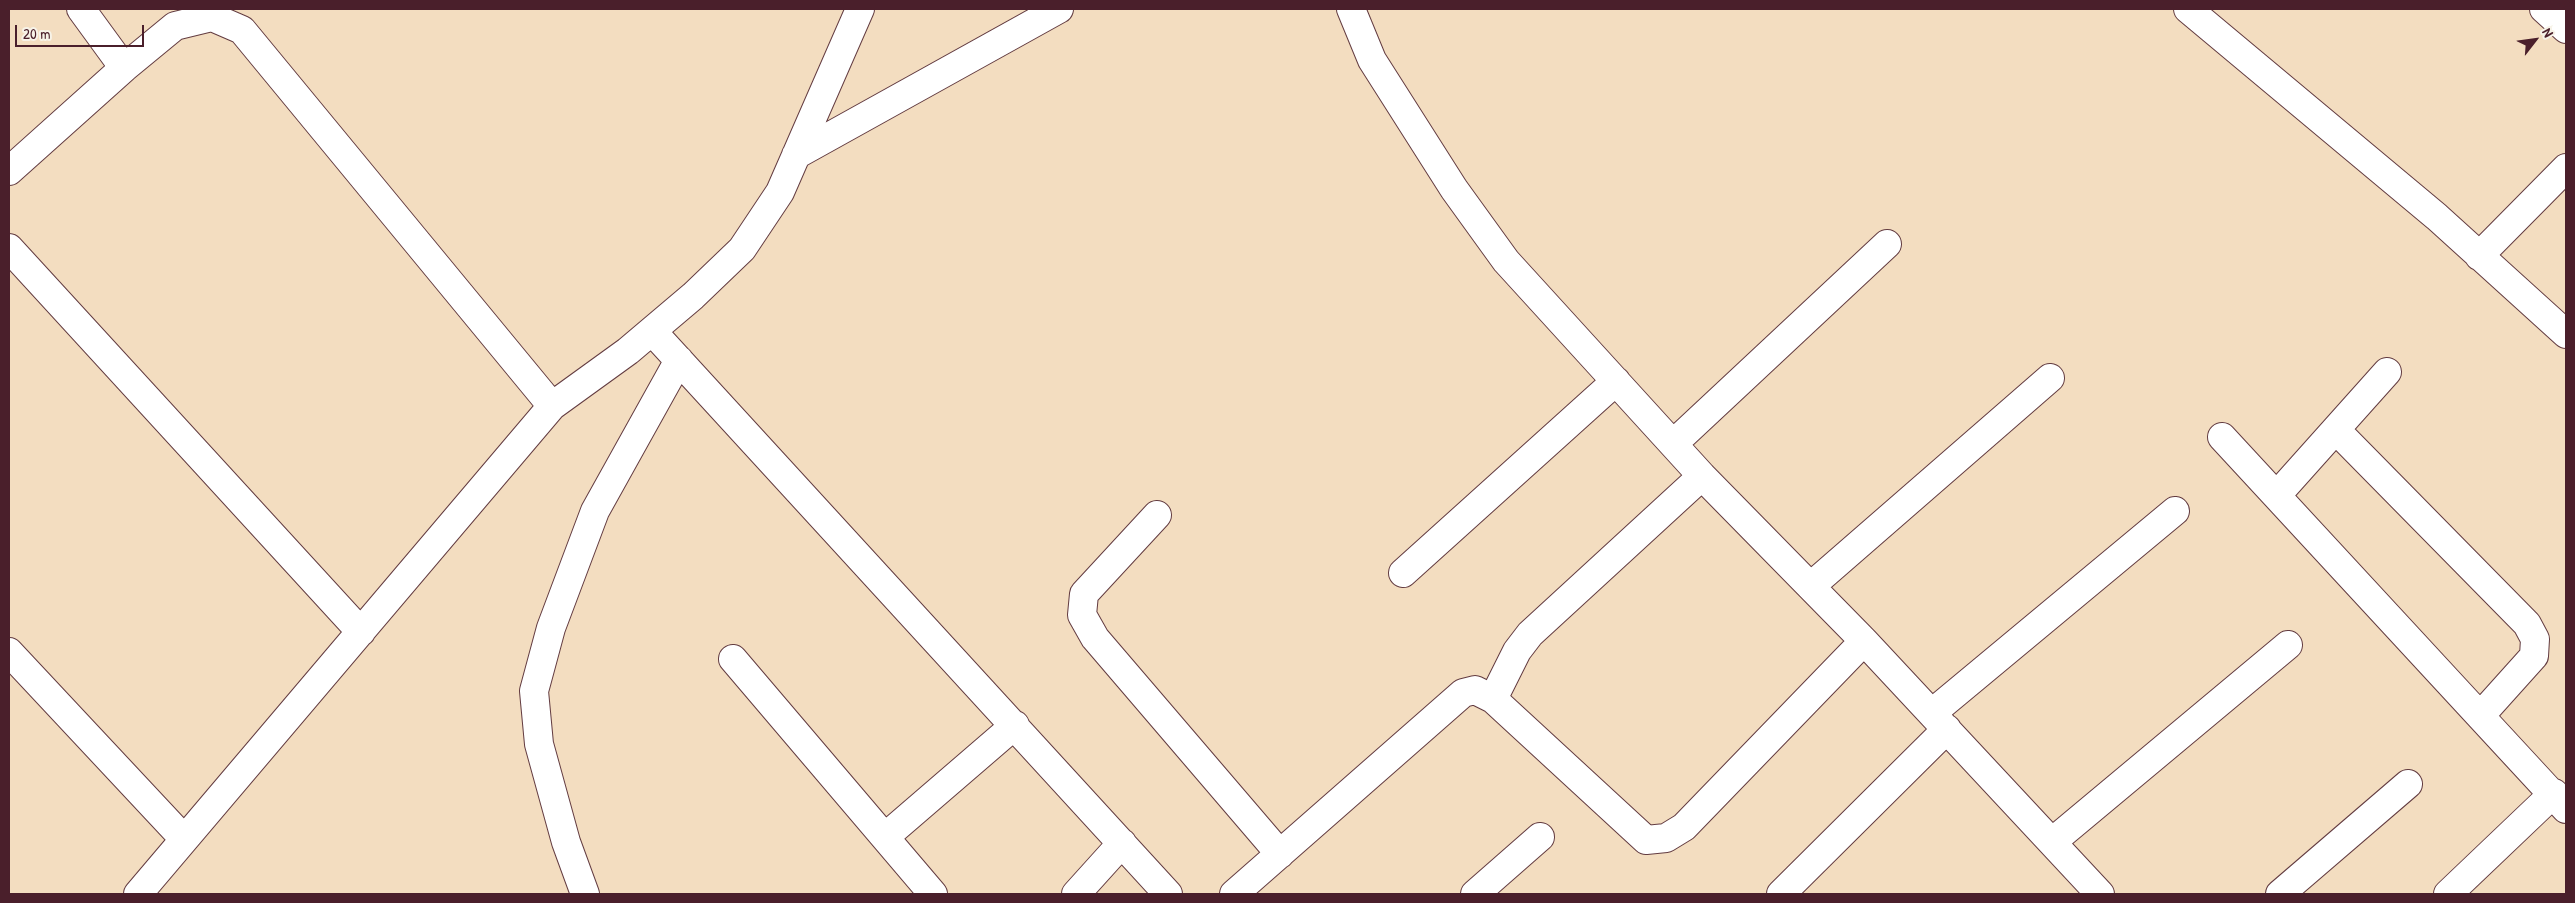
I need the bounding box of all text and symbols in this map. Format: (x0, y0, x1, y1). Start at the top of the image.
scale bar (18, 15, 146, 47)
north arrow (2510, 15, 2560, 65)
text: 20 m (23, 23, 50, 44)
text: N (2538, 24, 2559, 40)

